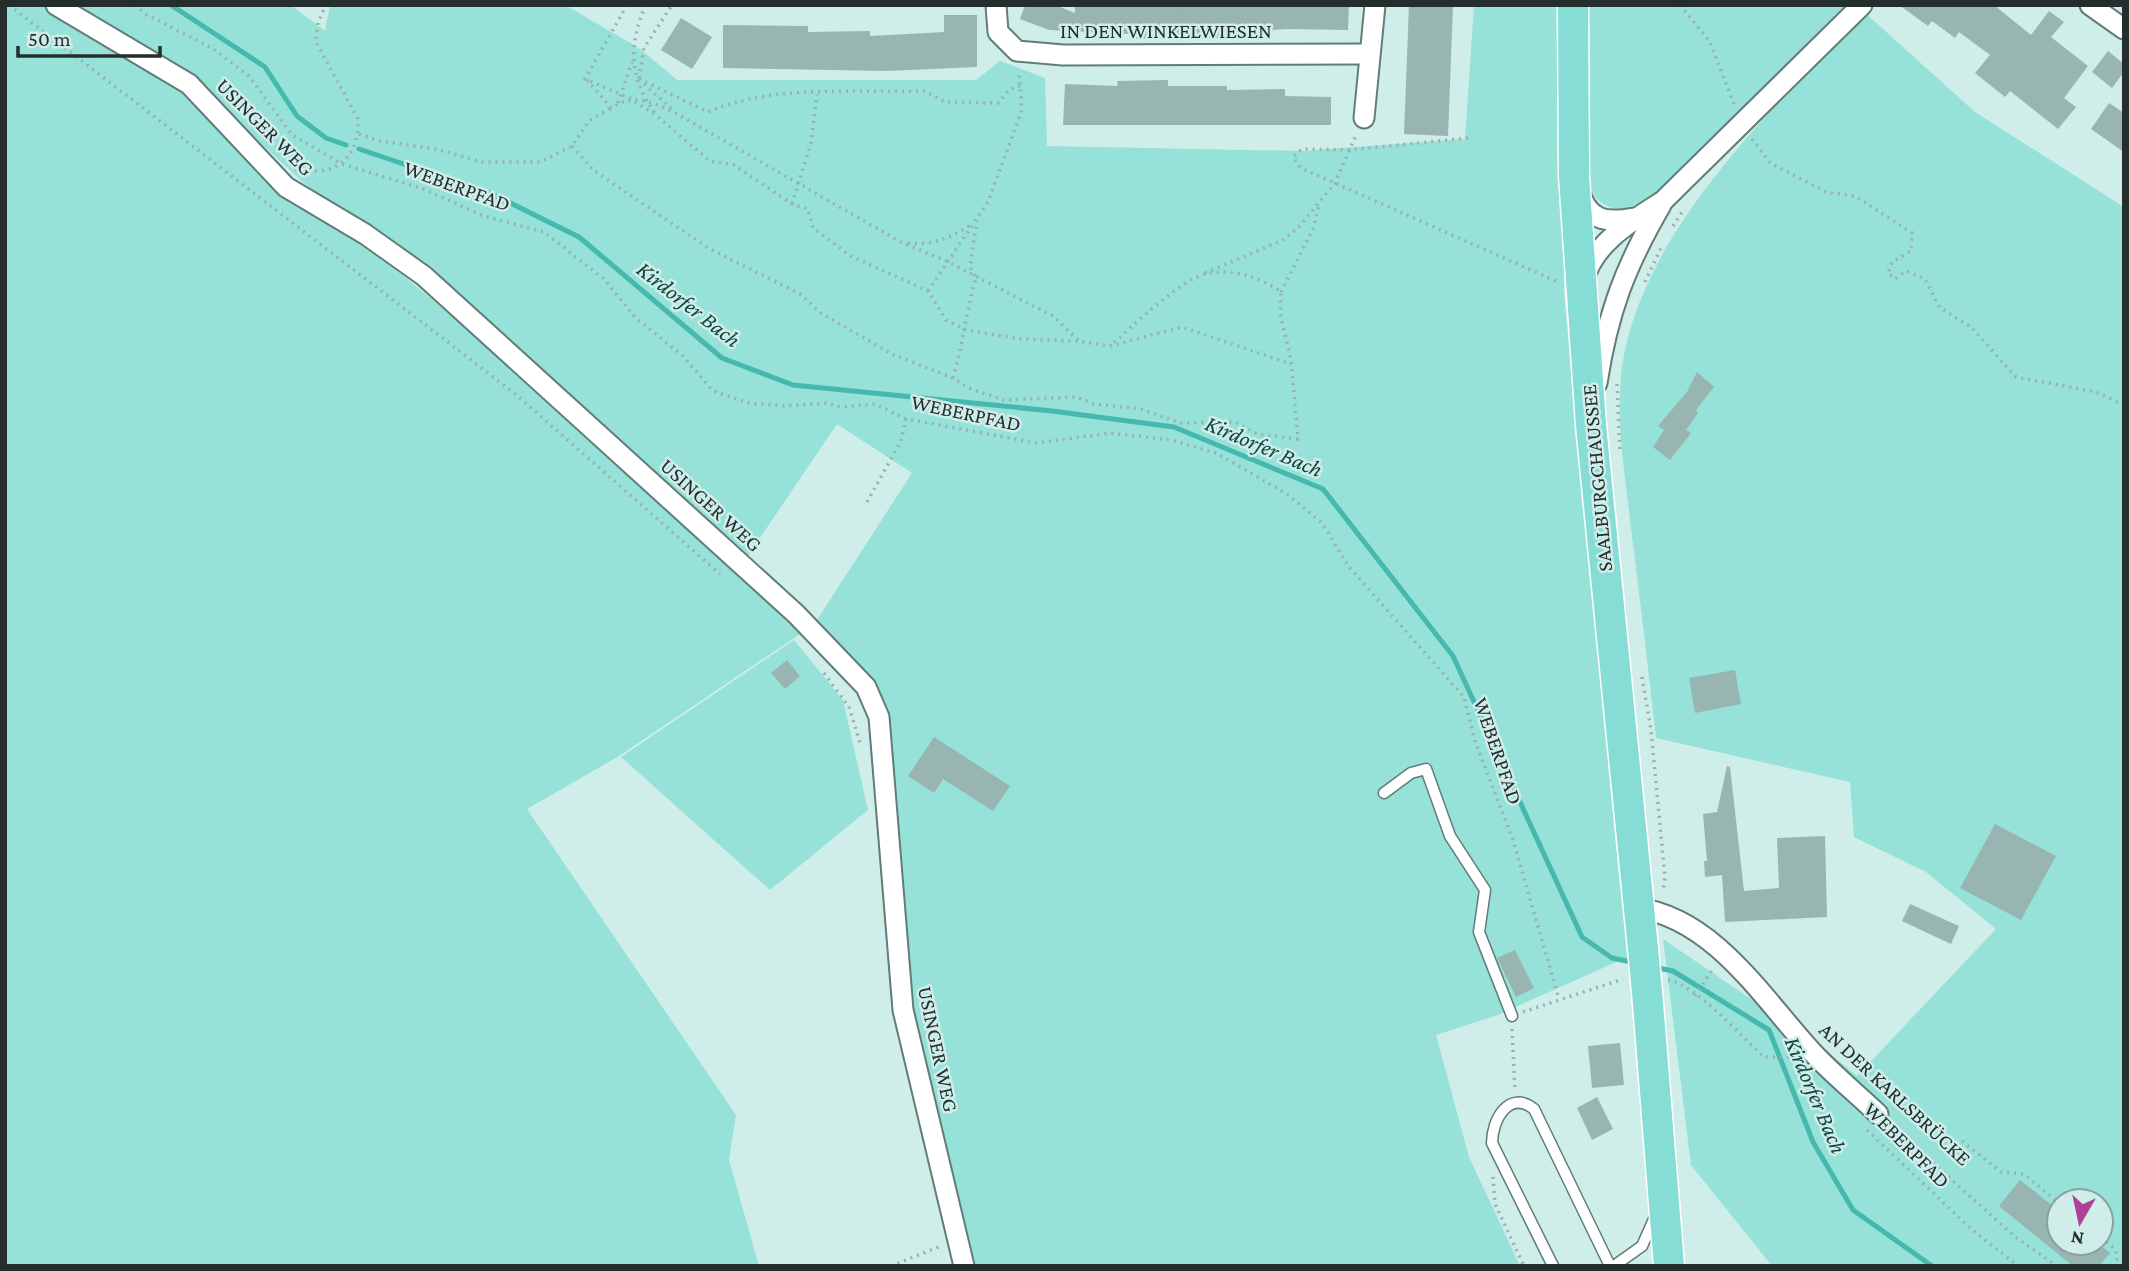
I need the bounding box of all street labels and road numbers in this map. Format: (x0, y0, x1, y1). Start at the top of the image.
street label: IN DEN WINKELWIESEN (1060, 19, 1272, 43)
street label: USINGER WEG (211, 73, 319, 181)
street label: WEBERPFAD (400, 156, 514, 216)
street label: SAALBURGCHAUSSEE (1577, 383, 1617, 573)
street label: WEBERPFAD (909, 390, 1023, 436)
street label: USINGER WEG (655, 453, 767, 557)
street label: WEBERPFAD (1468, 694, 1528, 808)
street label: USINGER WEG (913, 984, 963, 1114)
street label: AN DER KARLSBRÜCKE (1814, 1018, 1976, 1170)
street label: WEBERPFAD (1859, 1097, 1955, 1193)

